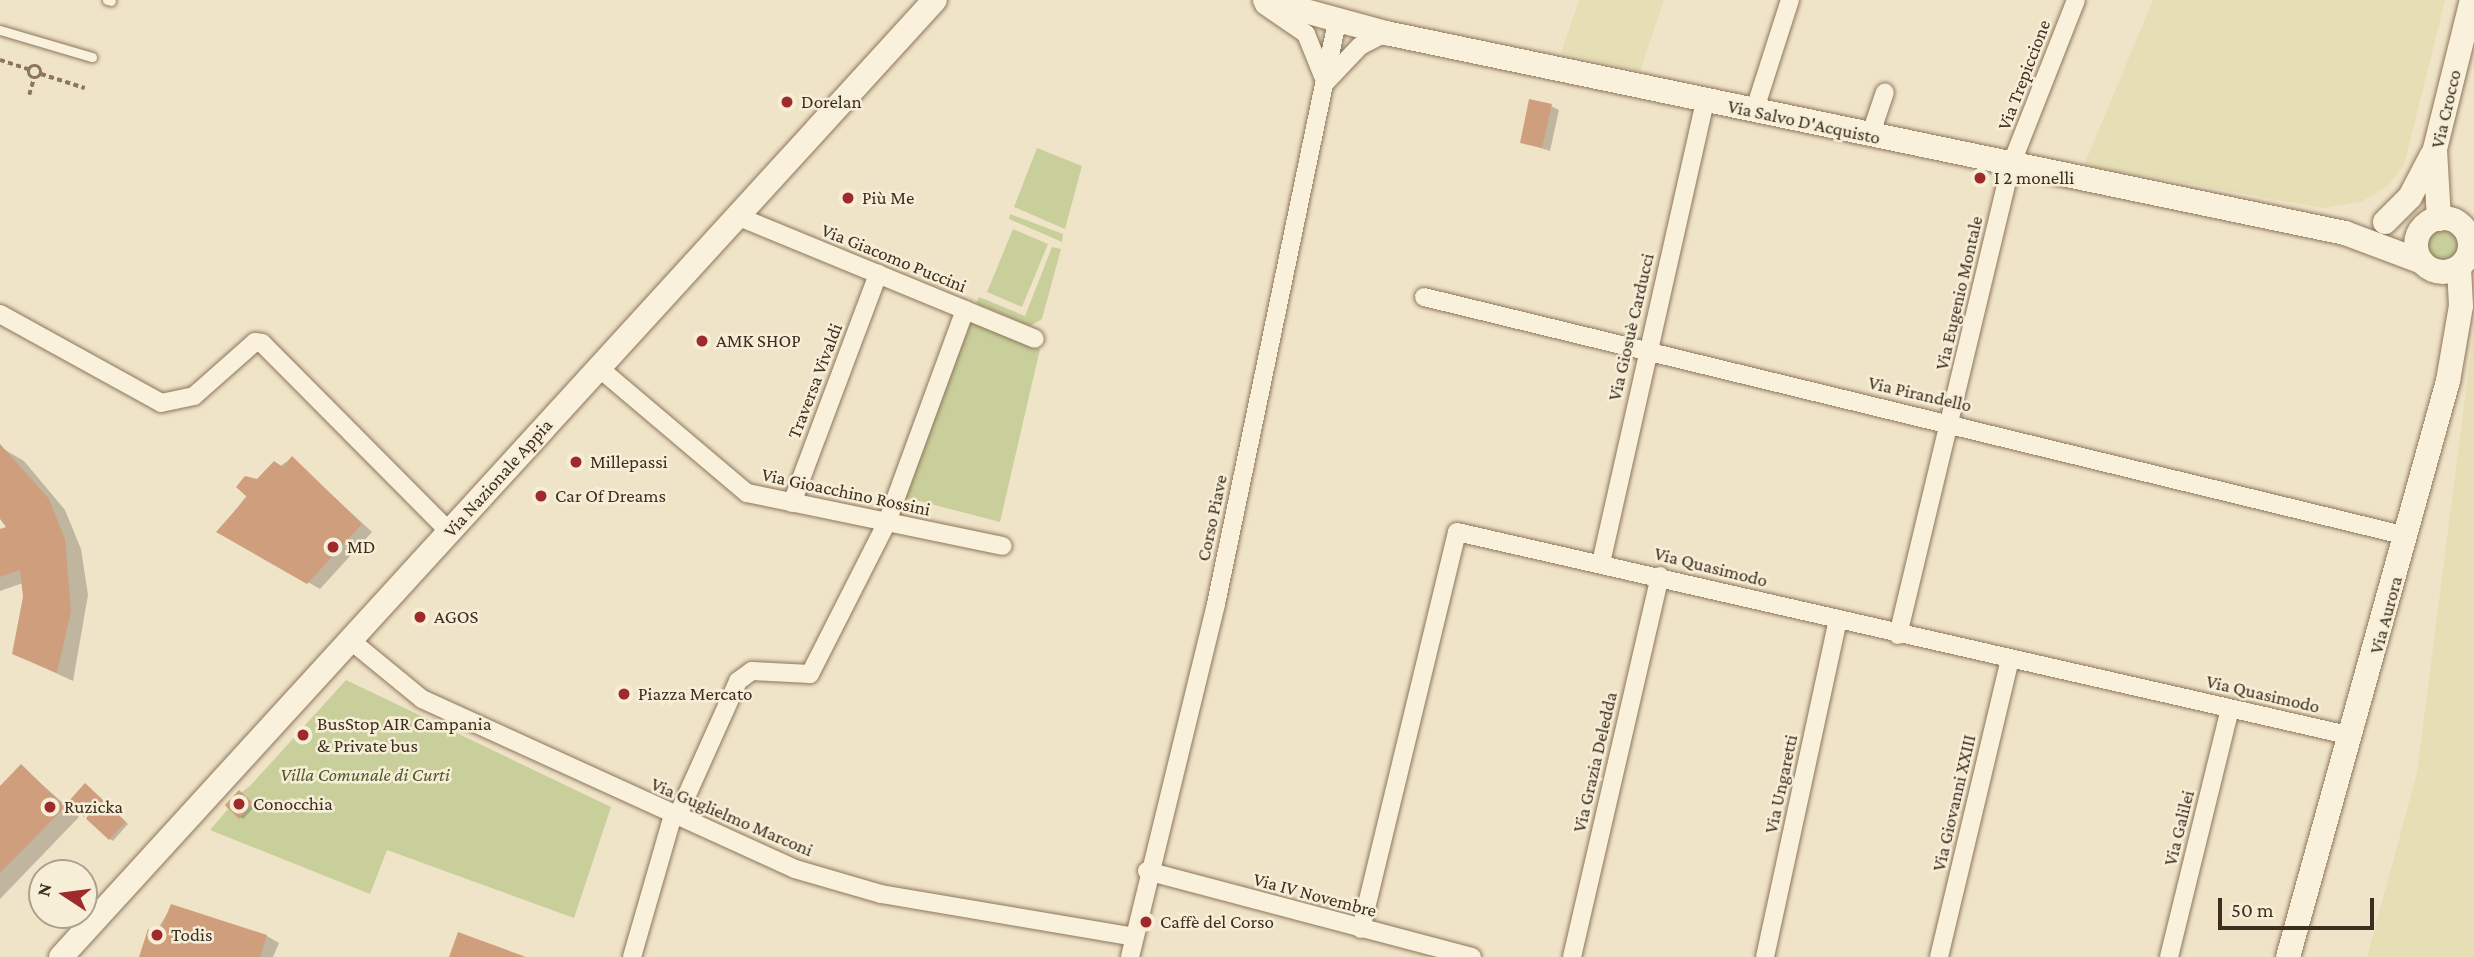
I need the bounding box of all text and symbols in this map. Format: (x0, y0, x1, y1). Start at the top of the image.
street label: Via Trepiccione (1992, 17, 2056, 133)
street label: Via Crocco (2426, 68, 2466, 150)
place label: Dorelan (801, 91, 862, 113)
marker: Dorelan (779, 94, 795, 110)
street label: Via Salvo D'Acquisto (1726, 95, 1882, 149)
place label: I 2 monelli (1994, 167, 2074, 189)
marker: I 2 monelli (1972, 170, 1988, 186)
place label: Più Me (862, 187, 914, 209)
marker: Più Me (840, 190, 856, 206)
street label: Via Eugenio Montale (1930, 214, 1988, 372)
street label: Via Giacomo Puccini (818, 218, 970, 298)
street label: Via Giosuè Carducci (1603, 251, 1659, 403)
street label: Traversa Vivaldi (783, 320, 847, 442)
place label: AMK SHOP (716, 330, 801, 352)
marker: AMK SHOP (694, 333, 710, 349)
street label: Via Pirandello (1866, 371, 1974, 417)
street label: Via Nazionale Appia (439, 414, 557, 542)
place label: Millepassi (590, 451, 668, 473)
marker: Millepassi (568, 454, 584, 470)
street label: Via Gioacchino Rossini (760, 463, 932, 521)
street label: Corso Piave (1192, 473, 1232, 563)
place label: Car Of Dreams (555, 485, 666, 507)
marker: Car Of Dreams (533, 488, 549, 504)
place label: MD (347, 536, 375, 558)
marker: MD (325, 539, 341, 555)
street label: Via Quasimodo (1652, 542, 1770, 592)
street label: Via Aurora (2365, 574, 2407, 656)
place label: AGOS (434, 606, 478, 628)
marker: AGOS (412, 609, 428, 625)
street label: Via Quasimodo (2204, 670, 2322, 718)
place label: Piazza Mercato (638, 683, 753, 705)
marker: Piazza Mercato (616, 686, 632, 702)
street label: Via Grazia Deledda (1568, 689, 1622, 835)
place label: BusStop AIR Campania & Private bus (317, 713, 491, 757)
marker: BusStop AIR Campania & Private bus (295, 727, 311, 743)
street label: Via Ungaretti (1759, 732, 1803, 836)
street label: Via Giovanni XXIII (1927, 732, 1981, 874)
park label: Villa Comunale di Curti (280, 764, 450, 786)
street label: Via Guglielmo Marconi (647, 773, 817, 861)
street label: Via Galilei (2159, 788, 2199, 868)
place label: Conocchia (253, 793, 333, 815)
place label: Ruzicka (64, 796, 123, 818)
marker: Conocchia (231, 796, 247, 812)
marker: Ruzicka (42, 799, 58, 815)
north arrow (28, 859, 98, 929)
street label: Via IV Novembre (1251, 868, 1379, 922)
text: N (32, 881, 56, 898)
scale bar (2222, 884, 2378, 928)
text: 50 m (2231, 898, 2274, 922)
place label: Caffè del Corso (1160, 911, 1274, 933)
marker: Caffè del Corso (1138, 914, 1154, 930)
place label: Todis (171, 924, 212, 946)
marker: Todis (149, 927, 165, 943)

